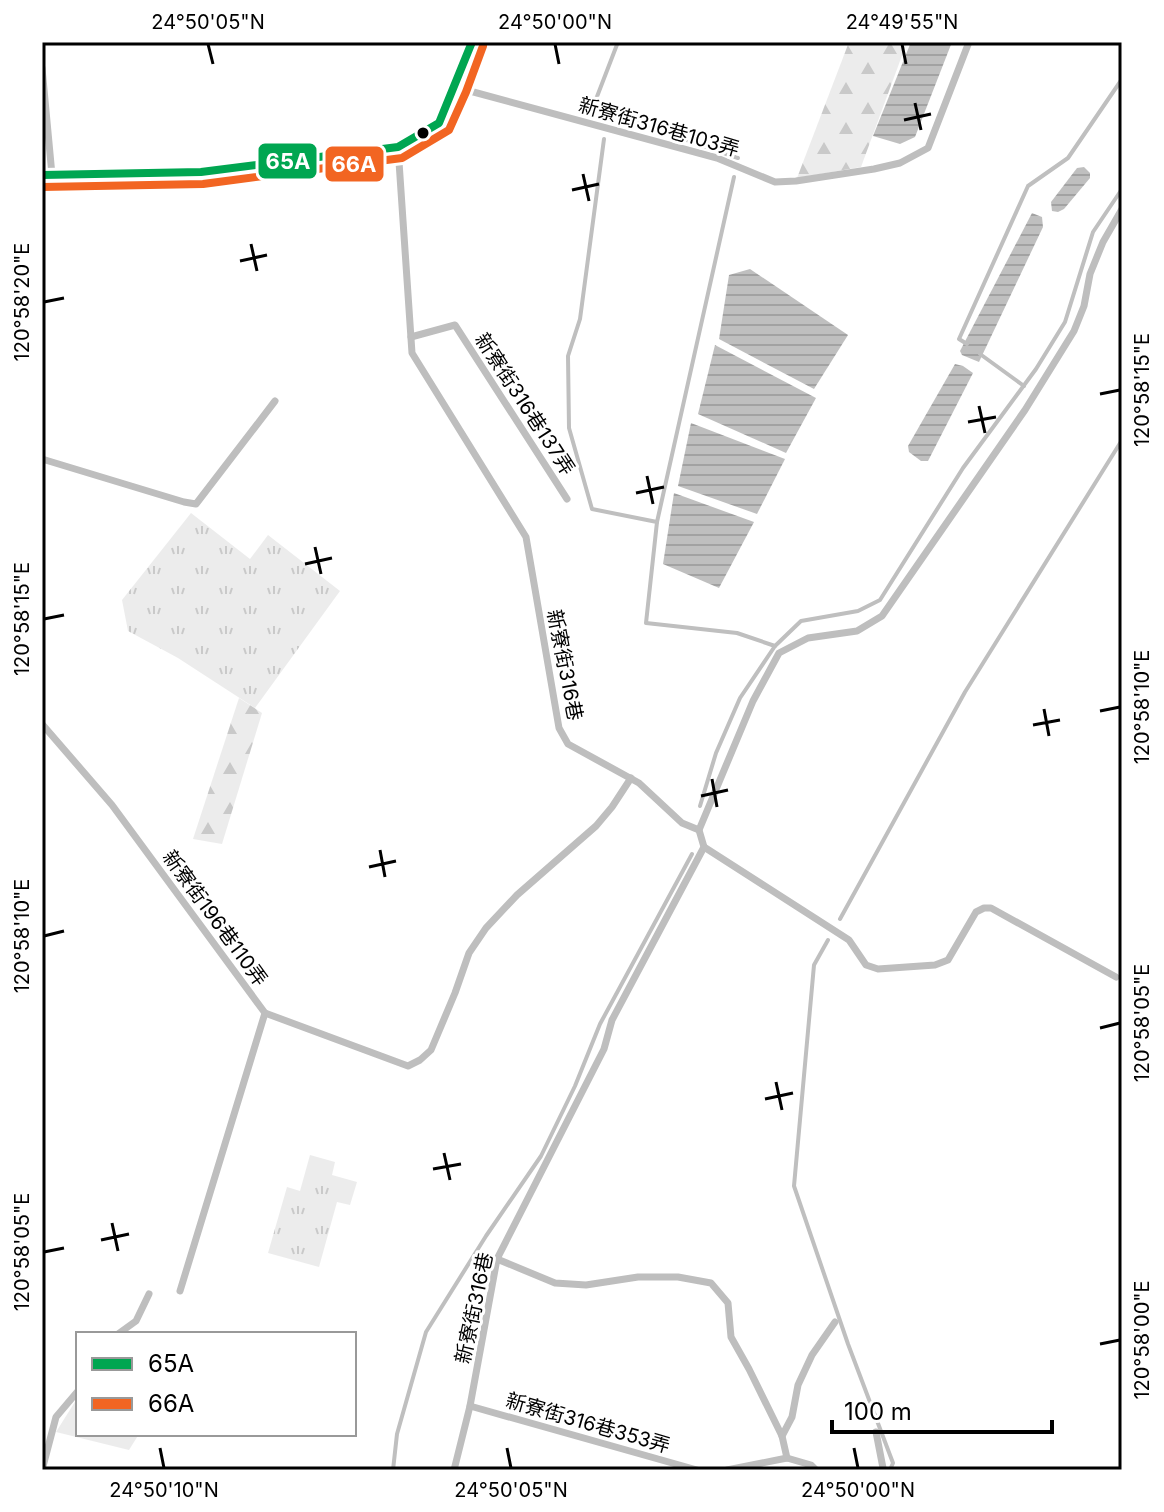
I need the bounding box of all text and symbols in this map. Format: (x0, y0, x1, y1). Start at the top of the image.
text: 24°50'05"N (151, 10, 265, 34)
text: 24°50'00"N (498, 10, 612, 34)
text: 24°49'55"N (846, 10, 958, 34)
street label: 新寮街316巷103弄 (576, 93, 742, 161)
unlabelled marker (415, 125, 431, 141)
line badge: 65A (257, 142, 318, 180)
line badge: 66A (324, 145, 385, 183)
text: 65A (266, 148, 310, 174)
text: 66A (332, 151, 377, 177)
text: 120°58'20"E (10, 243, 34, 361)
street label: 新寮街316巷137弄 (470, 328, 580, 480)
text: 120°58'15"E (1130, 333, 1154, 447)
text: 120°58'15"E (10, 562, 34, 676)
street label: 新寮街316巷 (542, 607, 588, 723)
text: 120°58'10"E (1130, 650, 1154, 764)
street label: 新寮街196巷110弄 (158, 845, 272, 991)
text: 120°58'10"E (10, 879, 34, 993)
text: 120°58'05"E (1130, 964, 1154, 1082)
text: 120°58'05"E (10, 1193, 34, 1311)
street label: 新寮街316巷 (451, 1250, 497, 1366)
text: 120°58'00"E (1130, 1280, 1154, 1400)
legend (76, 1332, 356, 1436)
text: 65A (148, 1349, 194, 1378)
scale bar (832, 1384, 1052, 1434)
street label: 新寮街316巷353弄 (503, 1388, 673, 1458)
text: 66A (148, 1389, 194, 1418)
text: 100 m (844, 1397, 912, 1426)
text: 24°50'10"N (109, 1478, 219, 1502)
text: 24°50'05"N (454, 1478, 568, 1502)
text: 24°50'00"N (801, 1478, 915, 1502)

